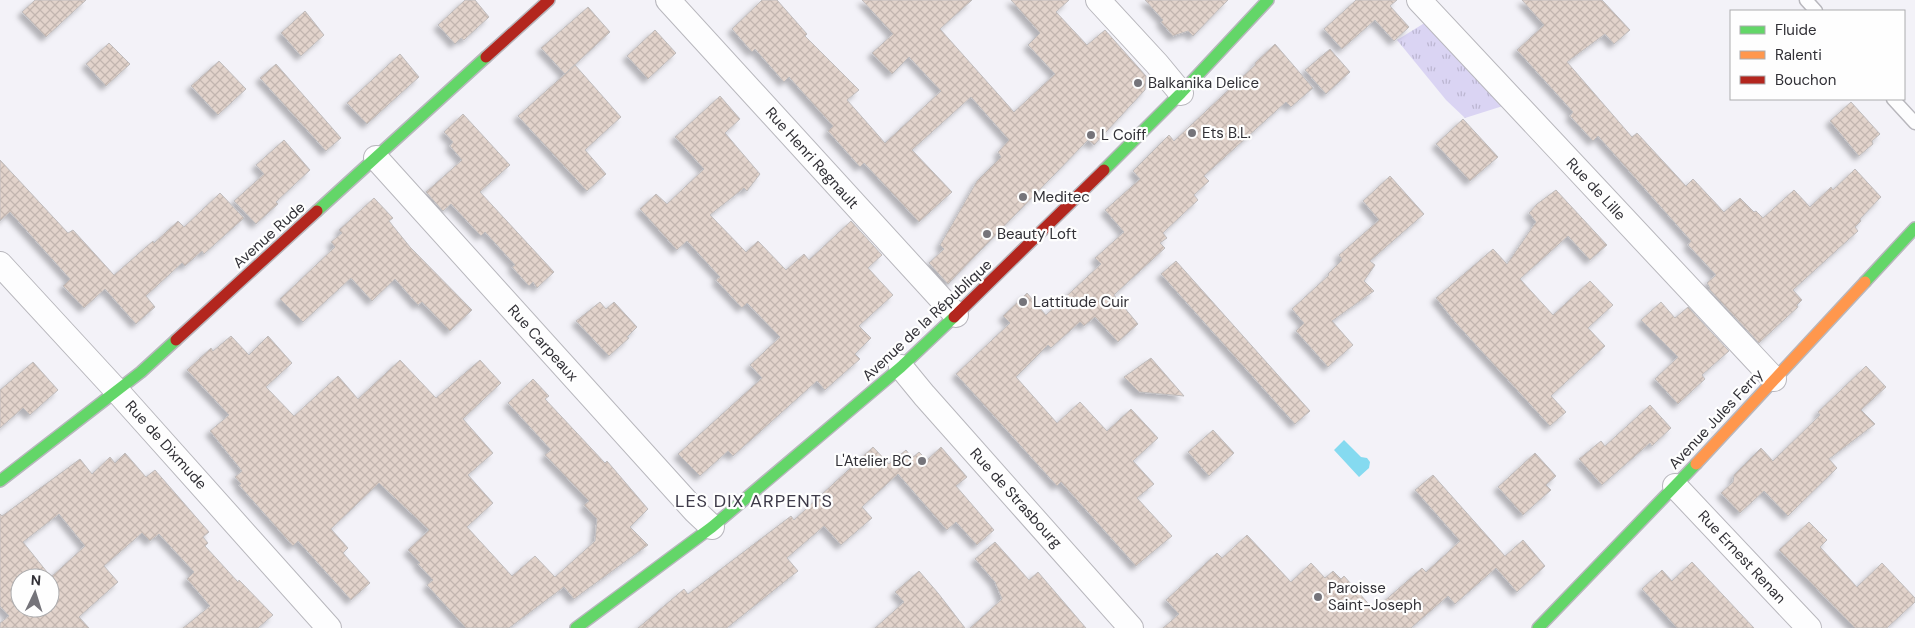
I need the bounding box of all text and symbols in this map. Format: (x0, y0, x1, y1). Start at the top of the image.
legend (1730, 10, 1905, 100)
text: Fluide (1775, 20, 1817, 40)
text: Ralenti (1775, 45, 1822, 65)
text: Bouchon (1775, 70, 1836, 90)
place label: Balkanika Delice (1148, 73, 1259, 93)
marker: Balkanika Delice (1132, 77, 1144, 89)
street label: Rue Henri Regnault (761, 103, 863, 213)
place label: Ets B.L. (1202, 123, 1251, 143)
place label: L Coiff (1101, 125, 1146, 145)
marker: Ets B.L. (1186, 127, 1198, 139)
marker: L Coiff (1085, 129, 1097, 141)
street label: Rue de Lille (1562, 153, 1630, 225)
place label: Meditec (1033, 187, 1090, 207)
marker: Meditec (1017, 191, 1029, 203)
street label: Avenue Rude (229, 197, 309, 273)
place label: Beauty Loft (997, 224, 1077, 244)
marker: Beauty Loft (981, 228, 993, 240)
street label: Avenue de la République (858, 255, 996, 385)
place label: Lattitude Cuir (1033, 292, 1130, 312)
marker: Lattitude Cuir (1017, 296, 1029, 308)
street label: Rue Carpeaux (503, 300, 583, 386)
street label: Avenue Jules Ferry (1664, 364, 1768, 473)
street label: Rue de Dixmude (121, 396, 211, 494)
street label: Rue de Strasbourg (966, 444, 1066, 552)
place label: L'Atelier BC (835, 451, 912, 471)
marker: L'Atelier BC (916, 455, 928, 467)
district label: LES DIX ARPENTS (675, 489, 833, 513)
street label: Rue Ernest Renan (1694, 506, 1790, 608)
north arrow (10, 568, 60, 618)
text: N (30, 571, 42, 589)
place label: Paroisse Saint-Joseph (1328, 578, 1422, 615)
marker: Paroisse Saint-Joseph (1312, 591, 1324, 603)

